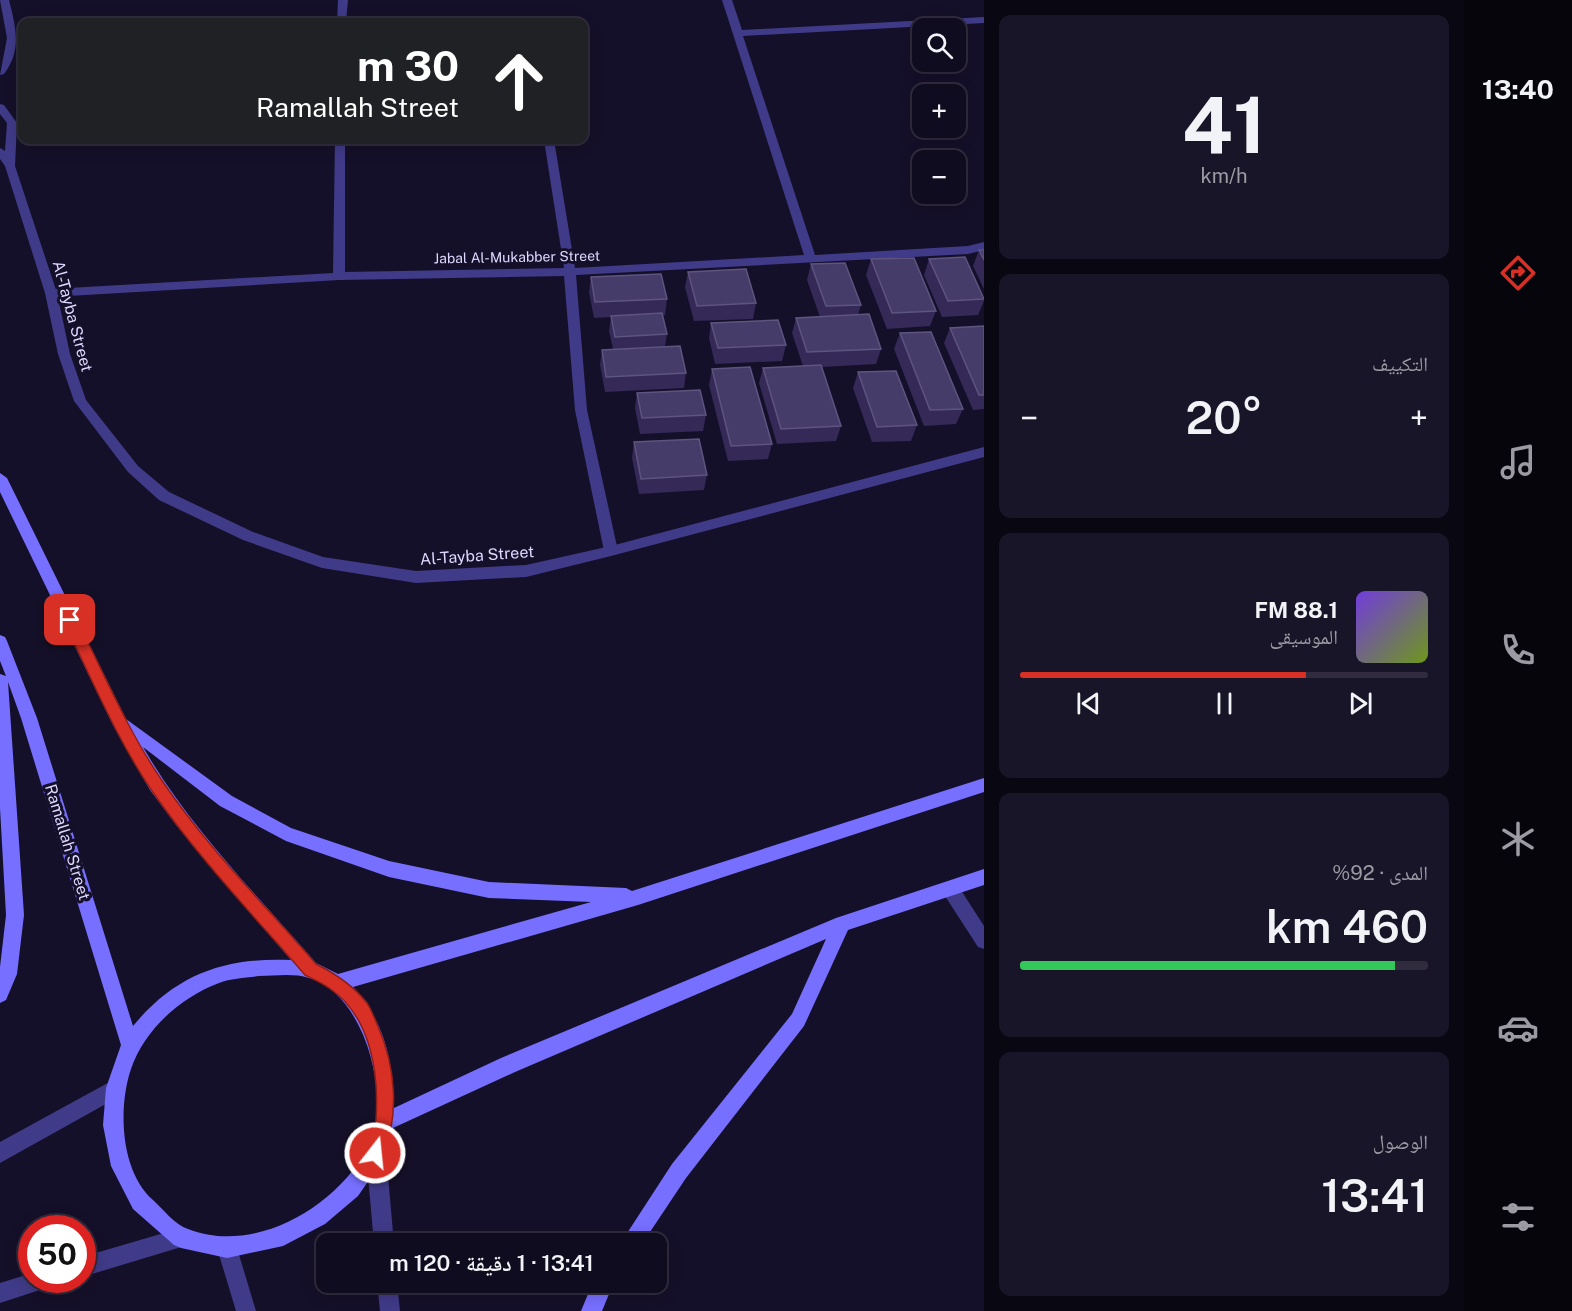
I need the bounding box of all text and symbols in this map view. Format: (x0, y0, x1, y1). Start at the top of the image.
map controls (912, 18, 966, 204)
button: search (912, 18, 966, 72)
text: 30 m (357, 41, 459, 90)
icon: ahead (480, 42, 558, 120)
text: 13:40 (1482, 73, 1554, 105)
text: 41 (1182, 79, 1266, 171)
button: + (912, 84, 966, 138)
text: Ramallah Street (256, 91, 459, 123)
button: − (912, 150, 966, 204)
text: km/h (1200, 164, 1248, 188)
street label: Jabal Al-Mukabber Street (434, 248, 600, 266)
icon: directions (1497, 252, 1539, 294)
street label: Al-Tayba Street (49, 258, 97, 374)
text: التكييف (1372, 352, 1428, 376)
text: 20° (1185, 391, 1263, 444)
text: − (1020, 399, 1038, 437)
text: + (1410, 399, 1428, 437)
icon: music (1497, 441, 1539, 483)
street label: Al-Tayba Street (419, 542, 535, 569)
pin (44, 594, 95, 645)
text: 88.1 FM (1255, 597, 1338, 623)
icon: arrive (53, 603, 86, 636)
text: الموسيقى (1270, 625, 1338, 649)
icon: phone (1497, 629, 1539, 671)
icon: previous (1072, 687, 1105, 720)
icon: pause (1208, 687, 1241, 720)
icon: next (1344, 687, 1377, 720)
street label: Ramallah Street (41, 782, 94, 902)
icon: climate (1497, 818, 1539, 860)
text: المدى · 92% (1332, 861, 1428, 885)
text: 460 km (1266, 900, 1428, 953)
icon: car (1497, 1007, 1539, 1049)
position arrow (343, 1121, 407, 1185)
text: الوصول (1373, 1130, 1428, 1154)
text: 13:41 (1321, 1169, 1428, 1222)
icon: filters (1497, 1196, 1539, 1238)
speed limit sign: 50 (18, 1215, 96, 1293)
text: 13:41 · 1 دقيقة · 120 m (389, 1250, 594, 1276)

